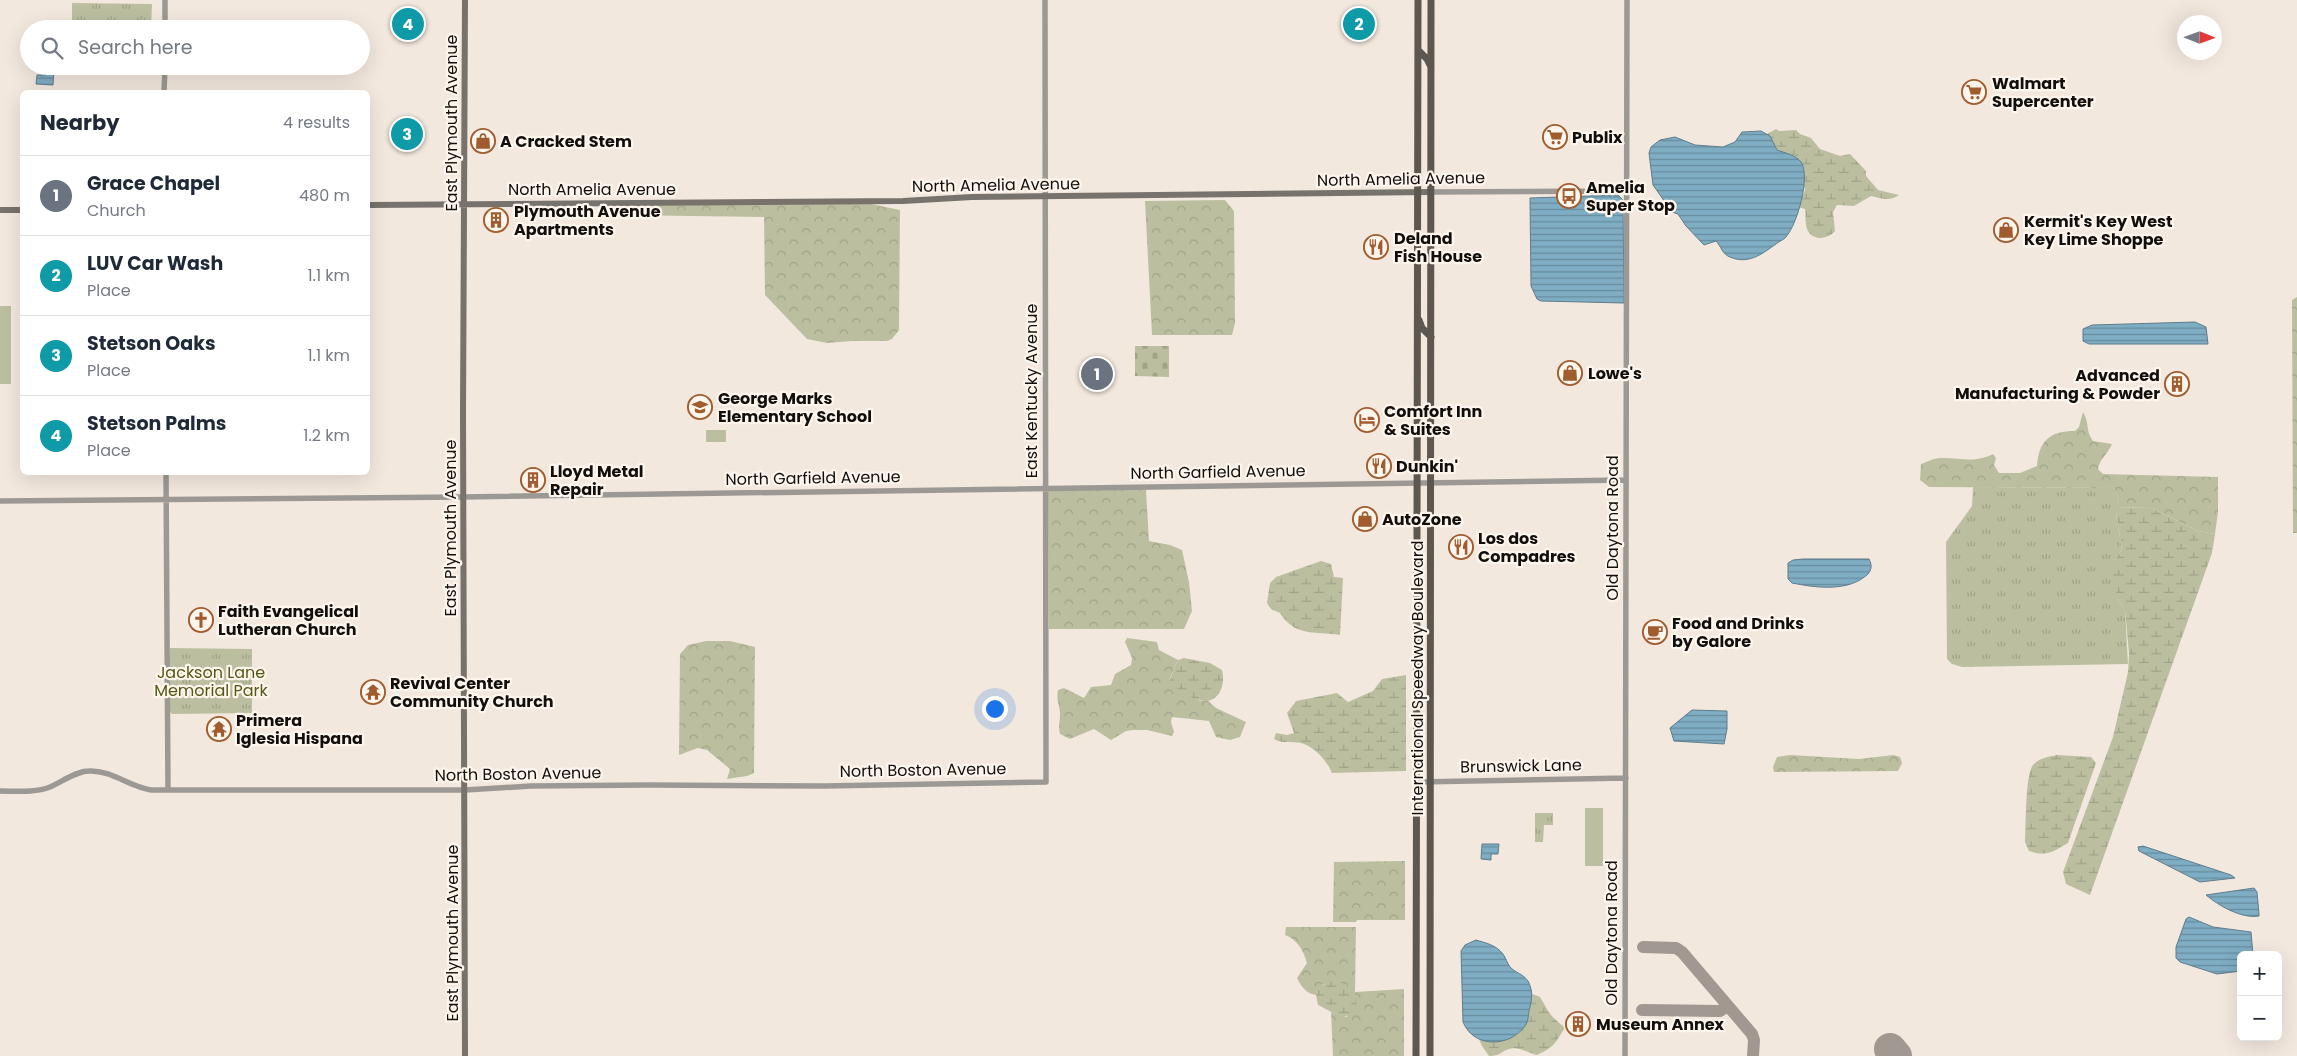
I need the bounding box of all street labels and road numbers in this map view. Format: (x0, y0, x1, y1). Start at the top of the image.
street label: East Plymouth Avenue (440, 34, 463, 212)
street label: North Amelia Avenue (1317, 166, 1485, 192)
street label: North Amelia Avenue (912, 172, 1080, 198)
street label: North Amelia Avenue (508, 178, 676, 201)
street label: East Kentucky Avenue (1020, 304, 1043, 478)
street label: East Plymouth Avenue (439, 439, 462, 617)
street label: Old Daytona Road (1601, 455, 1624, 601)
street label: North Garfield Avenue (1130, 459, 1306, 485)
street label: North Garfield Avenue (725, 465, 901, 491)
street label: International Speedway Boulevard (1406, 540, 1429, 816)
street label: Brunswick Lane (1460, 753, 1582, 779)
street label: North Boston Avenue (839, 757, 1007, 783)
street label: North Boston Avenue (434, 761, 602, 787)
street label: East Plymouth Avenue (441, 844, 464, 1022)
street label: Old Daytona Road (1600, 860, 1623, 1006)

